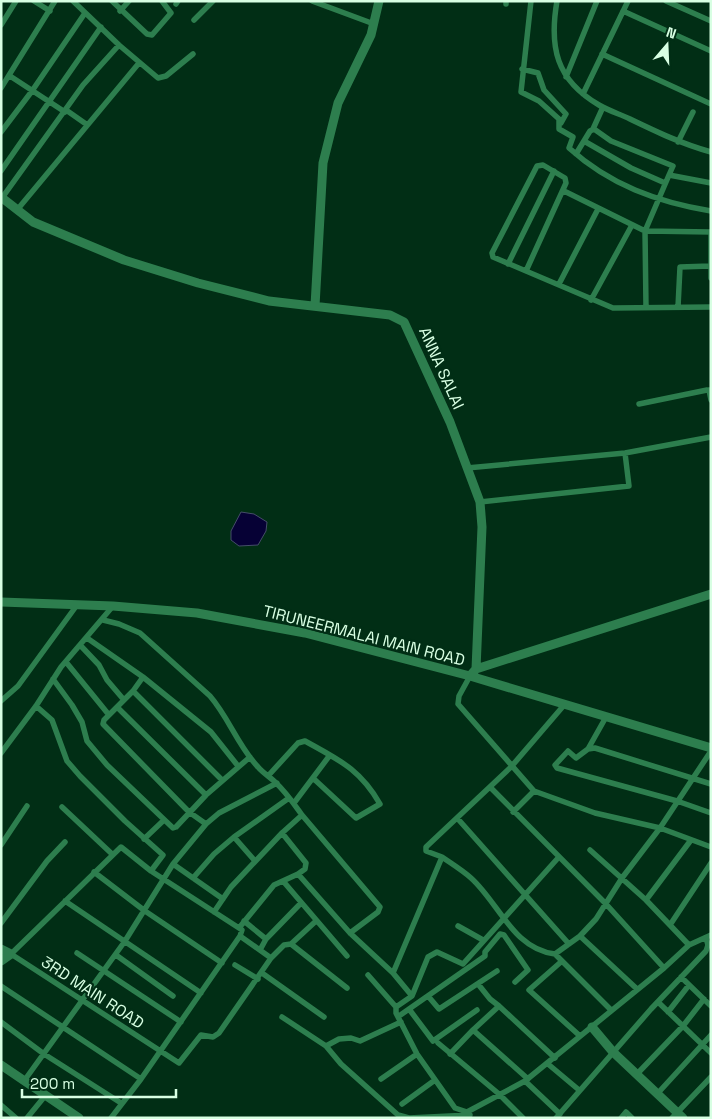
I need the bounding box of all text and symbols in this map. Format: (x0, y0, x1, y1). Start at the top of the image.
north arrow (642, 20, 692, 70)
text: N (664, 23, 679, 43)
street label: ANNA SALAI (414, 324, 469, 413)
street label: TIRUNEERMALAI MAIN ROAD (261, 600, 467, 671)
street label: 3RD MAIN ROAD (37, 951, 148, 1033)
scale bar (22, 1066, 176, 1098)
text: 200 m (30, 1074, 75, 1093)

